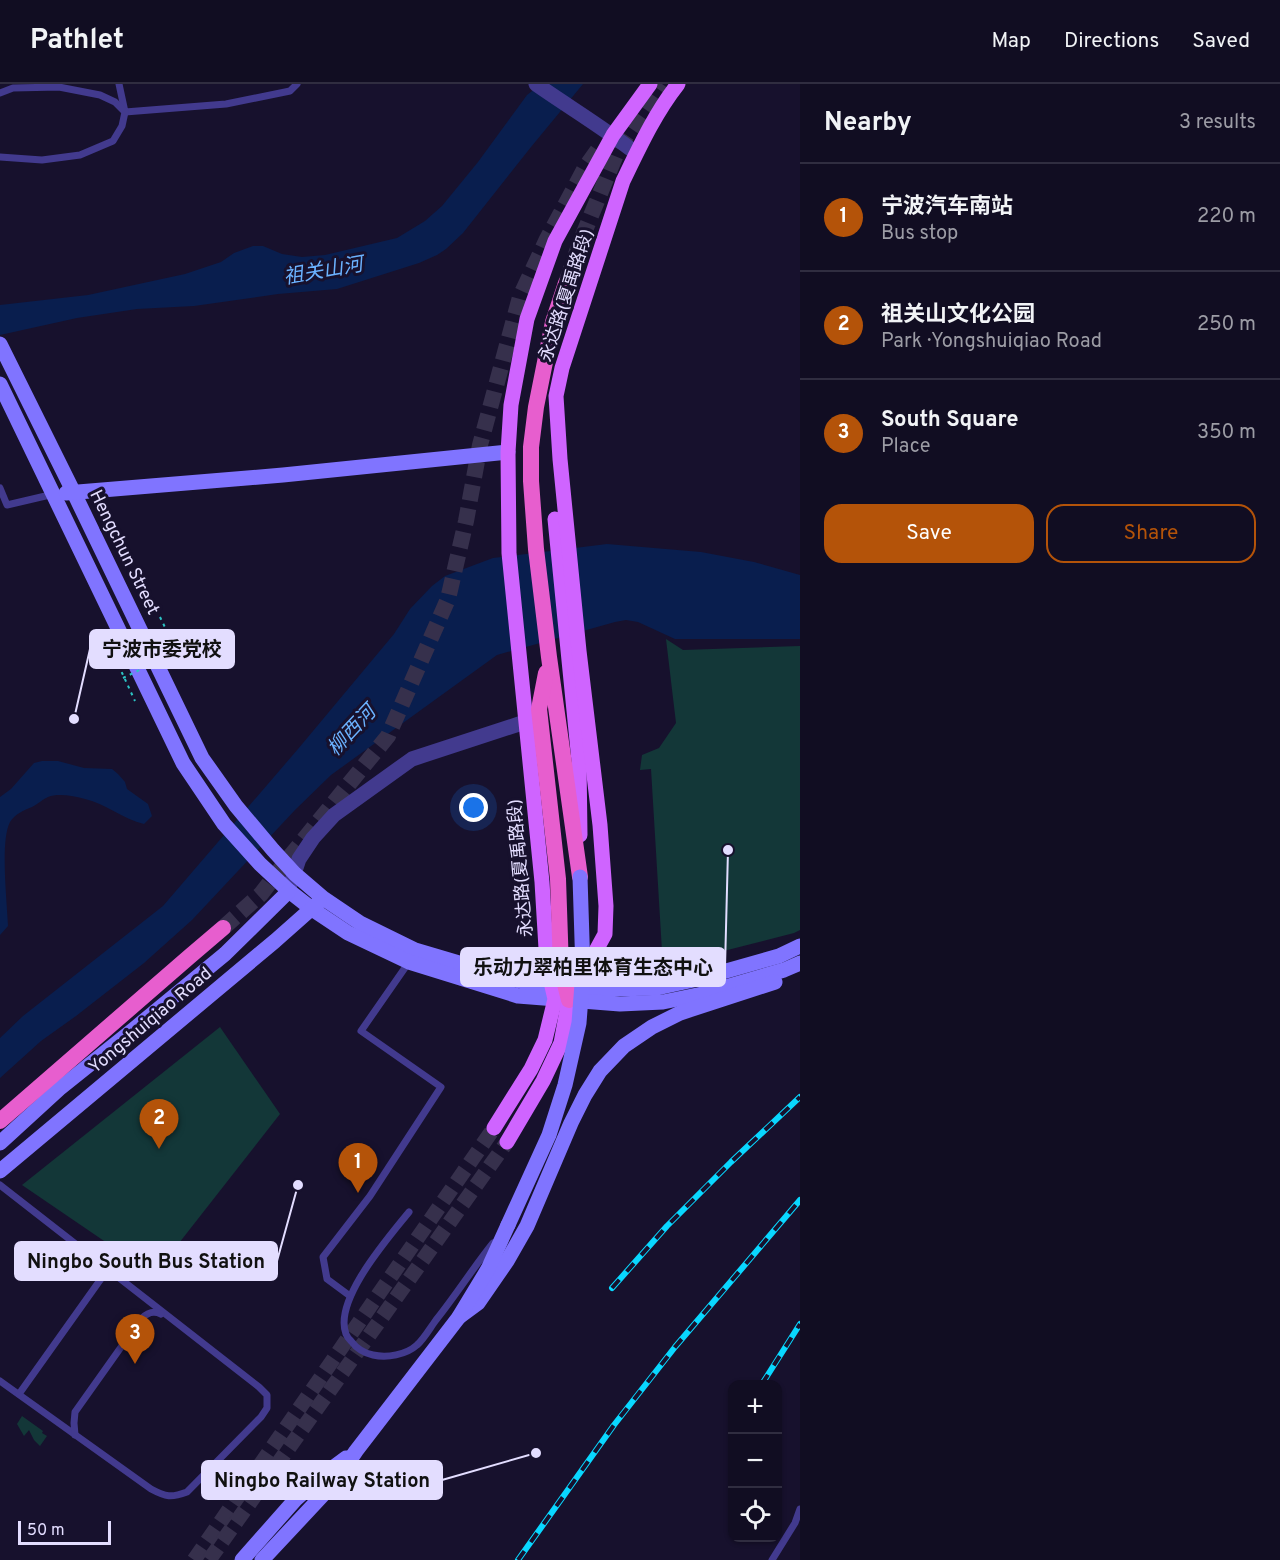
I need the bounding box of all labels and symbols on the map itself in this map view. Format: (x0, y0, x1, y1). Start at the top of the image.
street label: 永达路(夏禹路段) (535, 226, 600, 365)
water label: 祖关山河 (282, 252, 369, 292)
street label: Hengchun Street (83, 486, 164, 619)
callout: 宁波市委党校 (90, 630, 234, 668)
text: 宁波市委党校 (102, 638, 222, 664)
water label: 柳西河 (322, 698, 385, 762)
your location (459, 793, 488, 822)
street label: 永达路(夏禹路段) (504, 798, 539, 938)
callout: 乐动力翠柏里体育生态中心 (461, 948, 725, 986)
text: 乐动力翠柏里体育生态中心 (473, 956, 713, 982)
street label: Yongshuiqiao Road (85, 963, 217, 1079)
pin: 2 (140, 1100, 178, 1149)
pin: 1 (338, 1144, 378, 1193)
callout: Ningbo South Bus Station (15, 1242, 277, 1280)
text: Ningbo South Bus Station (27, 1250, 265, 1276)
pin: 3 (116, 1314, 154, 1364)
callout: Ningbo Railway Station (202, 1461, 442, 1499)
text: Ningbo Railway Station (214, 1469, 430, 1495)
scale bar (18, 1518, 111, 1546)

